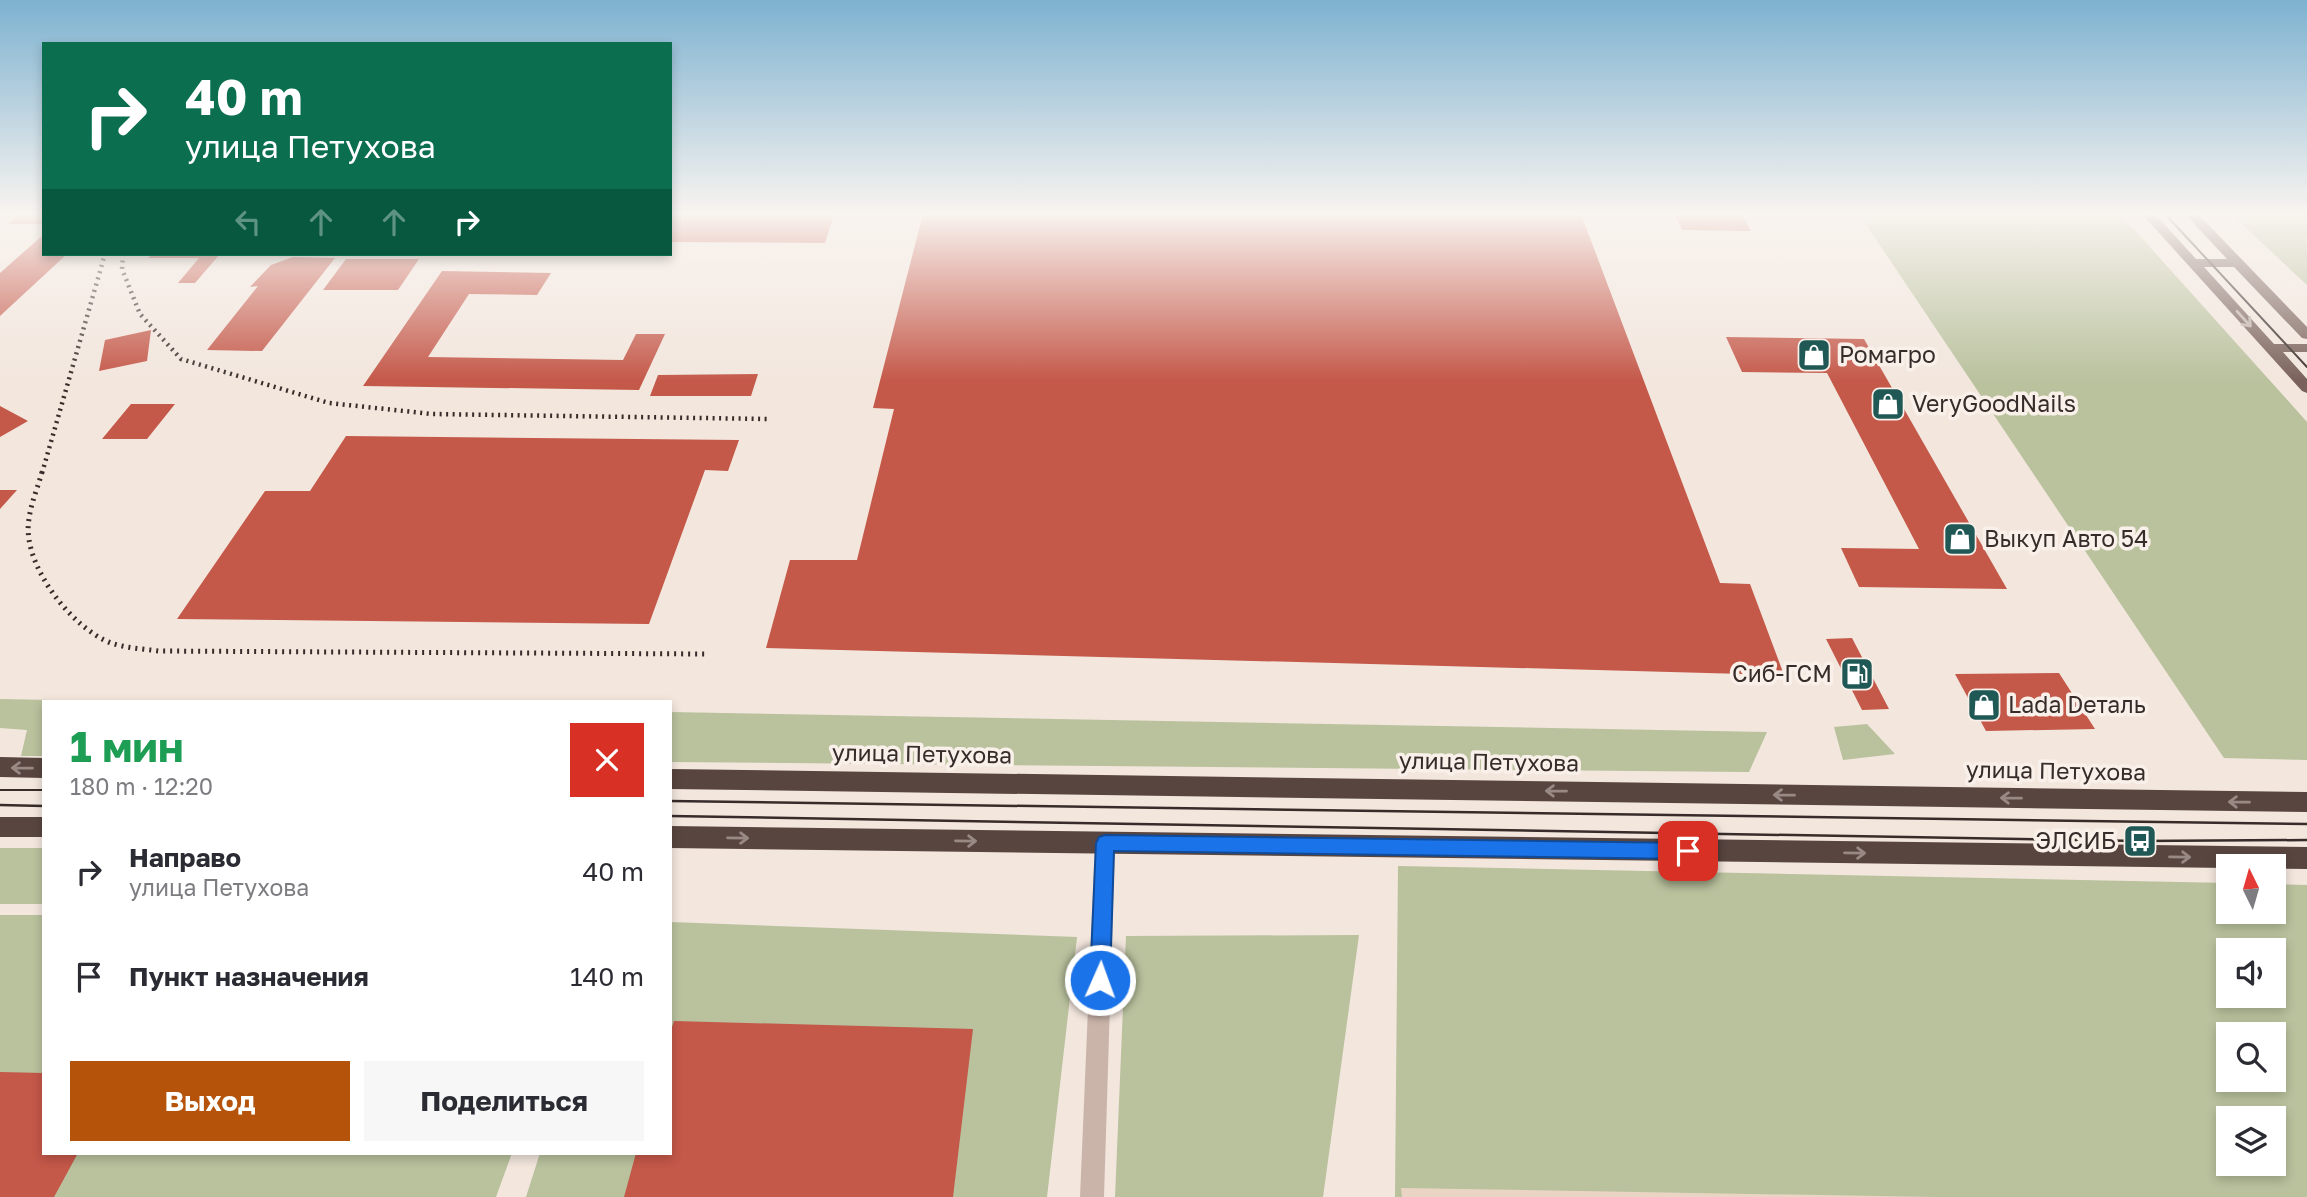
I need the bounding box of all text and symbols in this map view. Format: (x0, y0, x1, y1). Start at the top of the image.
text: 40 m (185, 67, 303, 126)
icon: right (70, 70, 161, 161)
text: улица Петухова (185, 127, 436, 165)
icon: left (229, 203, 267, 241)
icon: ahead (302, 203, 340, 241)
icon: ahead (375, 203, 413, 241)
icon: right (448, 203, 486, 241)
one-way arrow (2236, 310, 2252, 328)
shop icon: Ромагро (1795, 336, 1833, 374)
place label: Ромагро (1839, 340, 1936, 368)
shop icon: VeryGoodNails (1869, 385, 1907, 423)
place label: VeryGoodNails (1912, 389, 2076, 417)
shop icon: Выкуп Авто 54 (1941, 520, 1979, 558)
place label: Выкуп Авто 54 (1984, 524, 2148, 552)
fuel station icon: Сиб-ГСМ (1838, 655, 1876, 693)
place label: Сиб-ГСМ (1732, 659, 1832, 687)
shop icon: Lada Dеталь (1965, 686, 2003, 724)
place label: Lada Dеталь (2008, 690, 2146, 718)
text: 1 мин (70, 721, 184, 771)
button: close (570, 723, 644, 797)
street label: улица Петухова (832, 737, 1012, 769)
street label: улица Петухова (1399, 745, 1579, 777)
street label: улица Петухова (1966, 754, 2146, 786)
one-way arrow (11, 761, 34, 775)
text: 180 m · 12:20 (70, 772, 213, 800)
one-way arrow (1545, 785, 1568, 798)
one-way arrow (1773, 788, 1796, 802)
one-way arrow (2000, 791, 2023, 805)
one-way arrow (2228, 795, 2251, 808)
pin (1658, 821, 1718, 881)
bus stop icon: ЭЛСИБ (2121, 822, 2159, 860)
place label: ЭЛСИБ (2036, 826, 2116, 854)
one-way arrow (727, 831, 750, 844)
icon: arrive (1669, 832, 1707, 870)
one-way arrow (954, 834, 977, 848)
text: Направо (129, 842, 241, 873)
one-way arrow (1843, 846, 1866, 860)
one-way arrow (2169, 850, 2192, 864)
icon: right (70, 853, 108, 891)
north arrow (2216, 854, 2286, 924)
map controls (2216, 854, 2286, 1176)
text: 40 m (583, 856, 644, 887)
text: улица Петухова (129, 873, 309, 901)
button: sound (2216, 938, 2286, 1008)
position arrow (1063, 943, 1137, 1017)
icon: arrive (70, 958, 108, 996)
text: Пункт назначения (129, 961, 369, 992)
text: 140 m (570, 961, 644, 992)
button: search (2216, 1022, 2286, 1092)
button: Выход (70, 1061, 350, 1141)
button: Поделиться (364, 1061, 644, 1141)
button: layers (2216, 1106, 2286, 1176)

